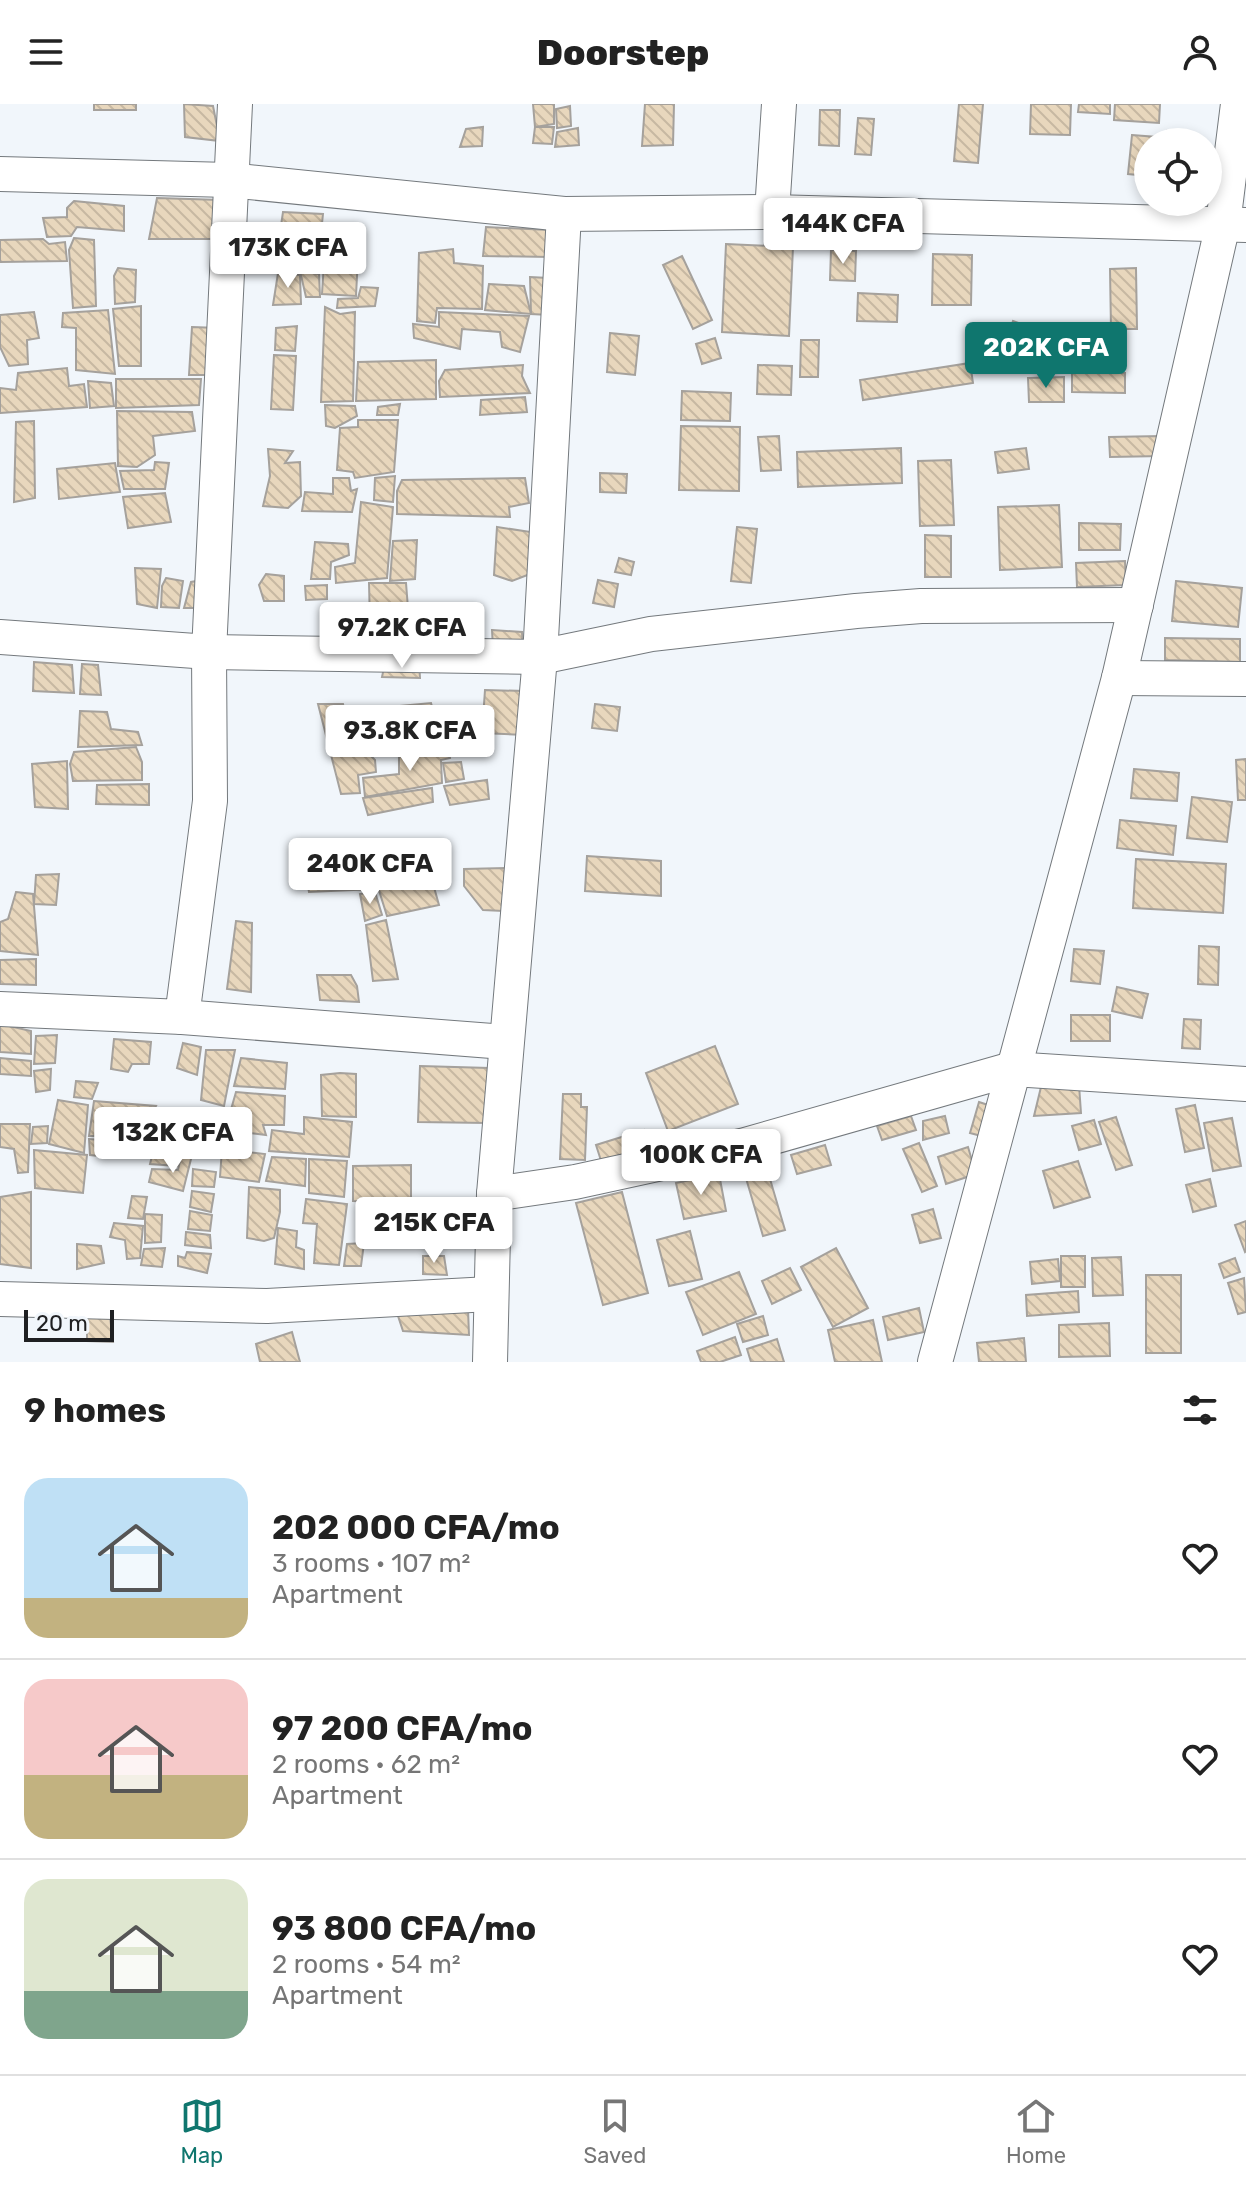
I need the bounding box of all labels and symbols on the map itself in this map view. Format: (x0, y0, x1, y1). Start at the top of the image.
pin: 144K CFA (760, 198, 926, 266)
pin: 173K CFA (205, 222, 371, 290)
pin: 202K CFA (963, 322, 1129, 390)
pin: 97.2K CFA (310, 602, 494, 670)
pin: 93.8K CFA (318, 705, 502, 773)
pin: 240K CFA (287, 838, 453, 906)
pin: 132K CFA (90, 1107, 256, 1175)
pin: 100K CFA (618, 1129, 784, 1197)
pin: 215K CFA (351, 1197, 517, 1265)
scale bar (24, 1306, 114, 1342)

